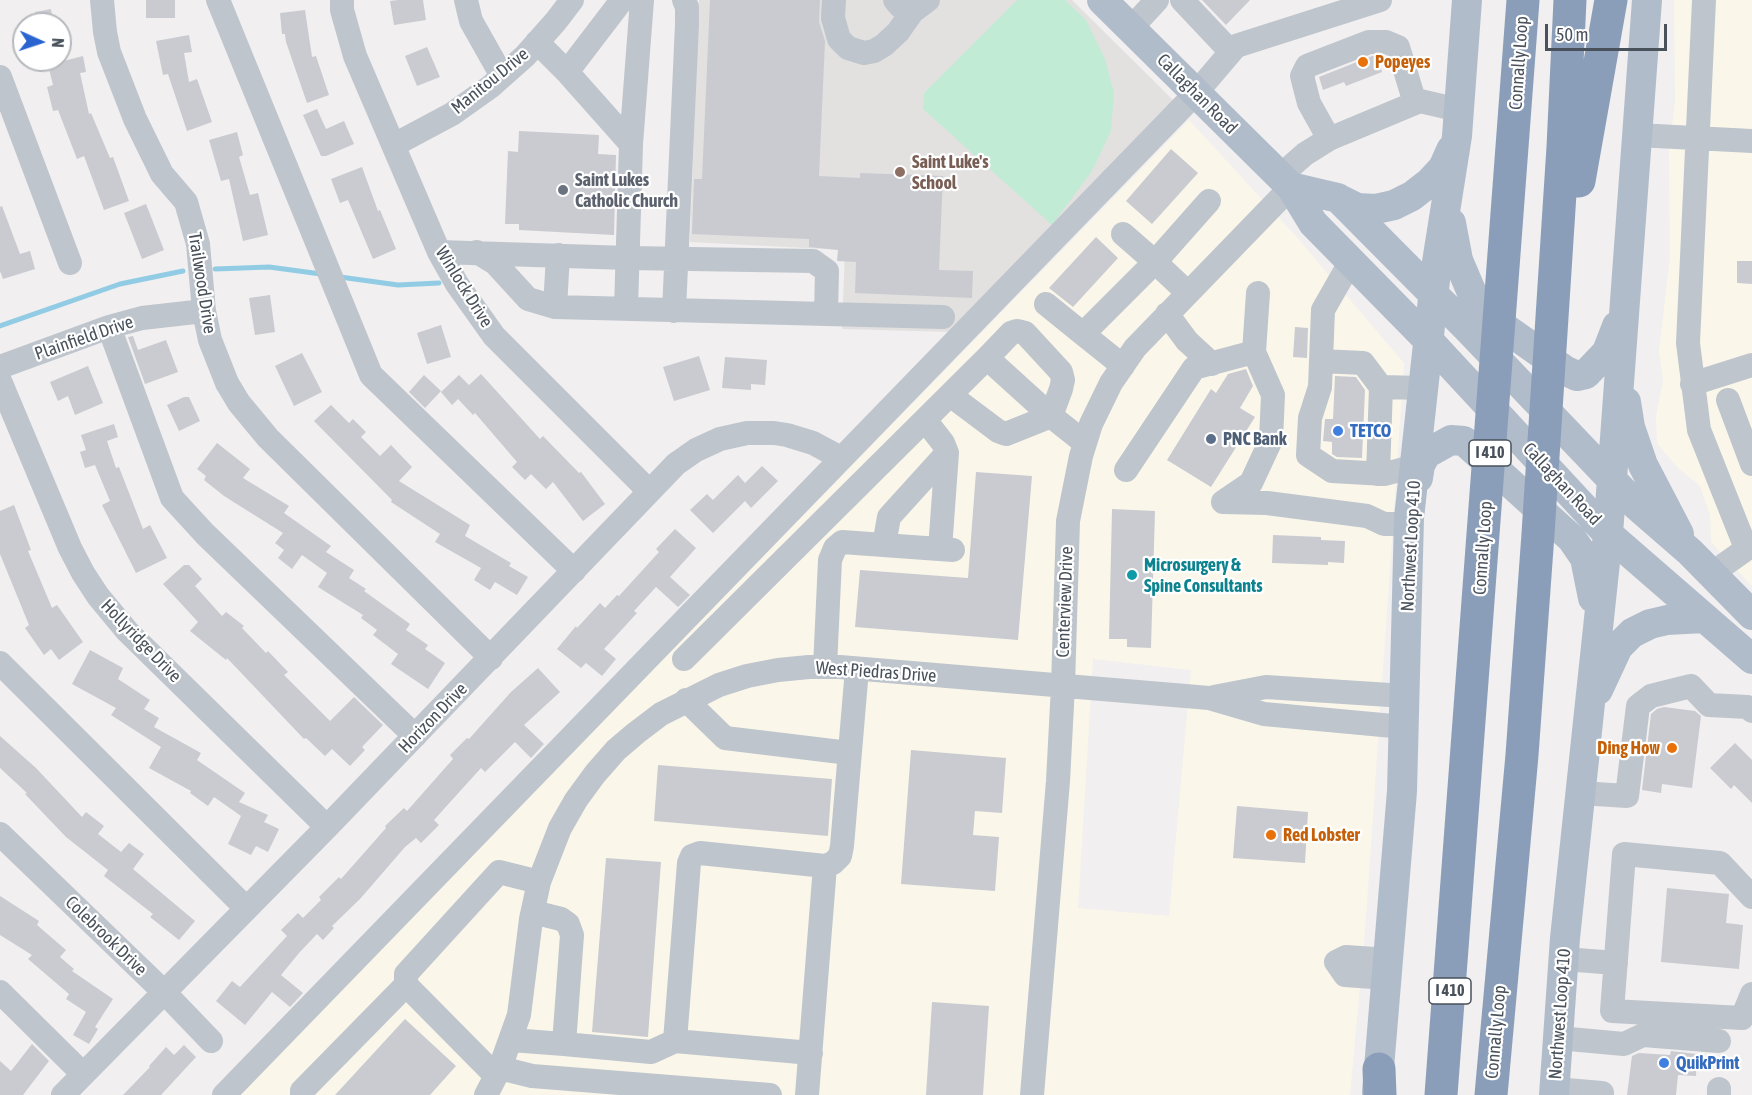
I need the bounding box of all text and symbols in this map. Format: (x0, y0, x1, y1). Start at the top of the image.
north arrow (12, 12, 72, 72)
scale bar (1548, 12, 1670, 50)
street label: Connally Loop (1505, 15, 1533, 111)
text: 50 m (1556, 24, 1588, 45)
text: N (49, 38, 67, 48)
street label: Manitou Drive (447, 43, 533, 119)
street label: Callaghan Road (1152, 49, 1242, 139)
place label: Popeyes (1375, 51, 1430, 73)
marker: Popeyes (1356, 55, 1370, 69)
place label: Saint Luke's School (912, 151, 989, 194)
marker: Saint Luke's School (893, 165, 907, 179)
place label: Saint Lukes Catholic Church (575, 169, 678, 212)
marker: Saint Lukes Catholic Church (556, 183, 570, 197)
street label: Trailwood Drive (183, 231, 221, 335)
street label: Winlock Drive (431, 243, 497, 331)
street label: Plainfield Drive (32, 311, 136, 365)
place label: TETCO (1350, 420, 1391, 442)
marker: TETCO (1331, 424, 1345, 438)
place label: PNC Bank (1223, 428, 1287, 450)
marker: PNC Bank (1204, 432, 1218, 446)
street label: Callaghan Road (1518, 438, 1606, 530)
road number: I 410 (1469, 440, 1511, 466)
street label: Northwest Loop 410 (1397, 480, 1425, 612)
street label: Connally Loop (1469, 500, 1497, 596)
street label: Centerview Drive (1052, 546, 1078, 658)
place label: Microsurgery & Spine Consultants (1144, 554, 1263, 596)
marker: Microsurgery & Spine Consultants (1125, 568, 1139, 582)
street label: Hollyridge Drive (96, 595, 186, 687)
street label: West Piedras Drive (815, 657, 937, 687)
street label: Horizon Drive (394, 678, 472, 758)
place label: Ding How (1597, 737, 1660, 759)
marker: Ding How (1665, 741, 1679, 755)
place label: Red Lobster (1283, 824, 1360, 846)
marker: Red Lobster (1264, 828, 1278, 842)
street label: Colebrook Drive (61, 892, 151, 980)
street label: Northwest Loop 410 (1545, 948, 1575, 1080)
road number: I 410 (1429, 978, 1471, 1004)
street label: Connally Loop (1481, 984, 1511, 1080)
place label: QuikPrint (1676, 1052, 1739, 1074)
marker: QuikPrint (1657, 1056, 1671, 1070)

